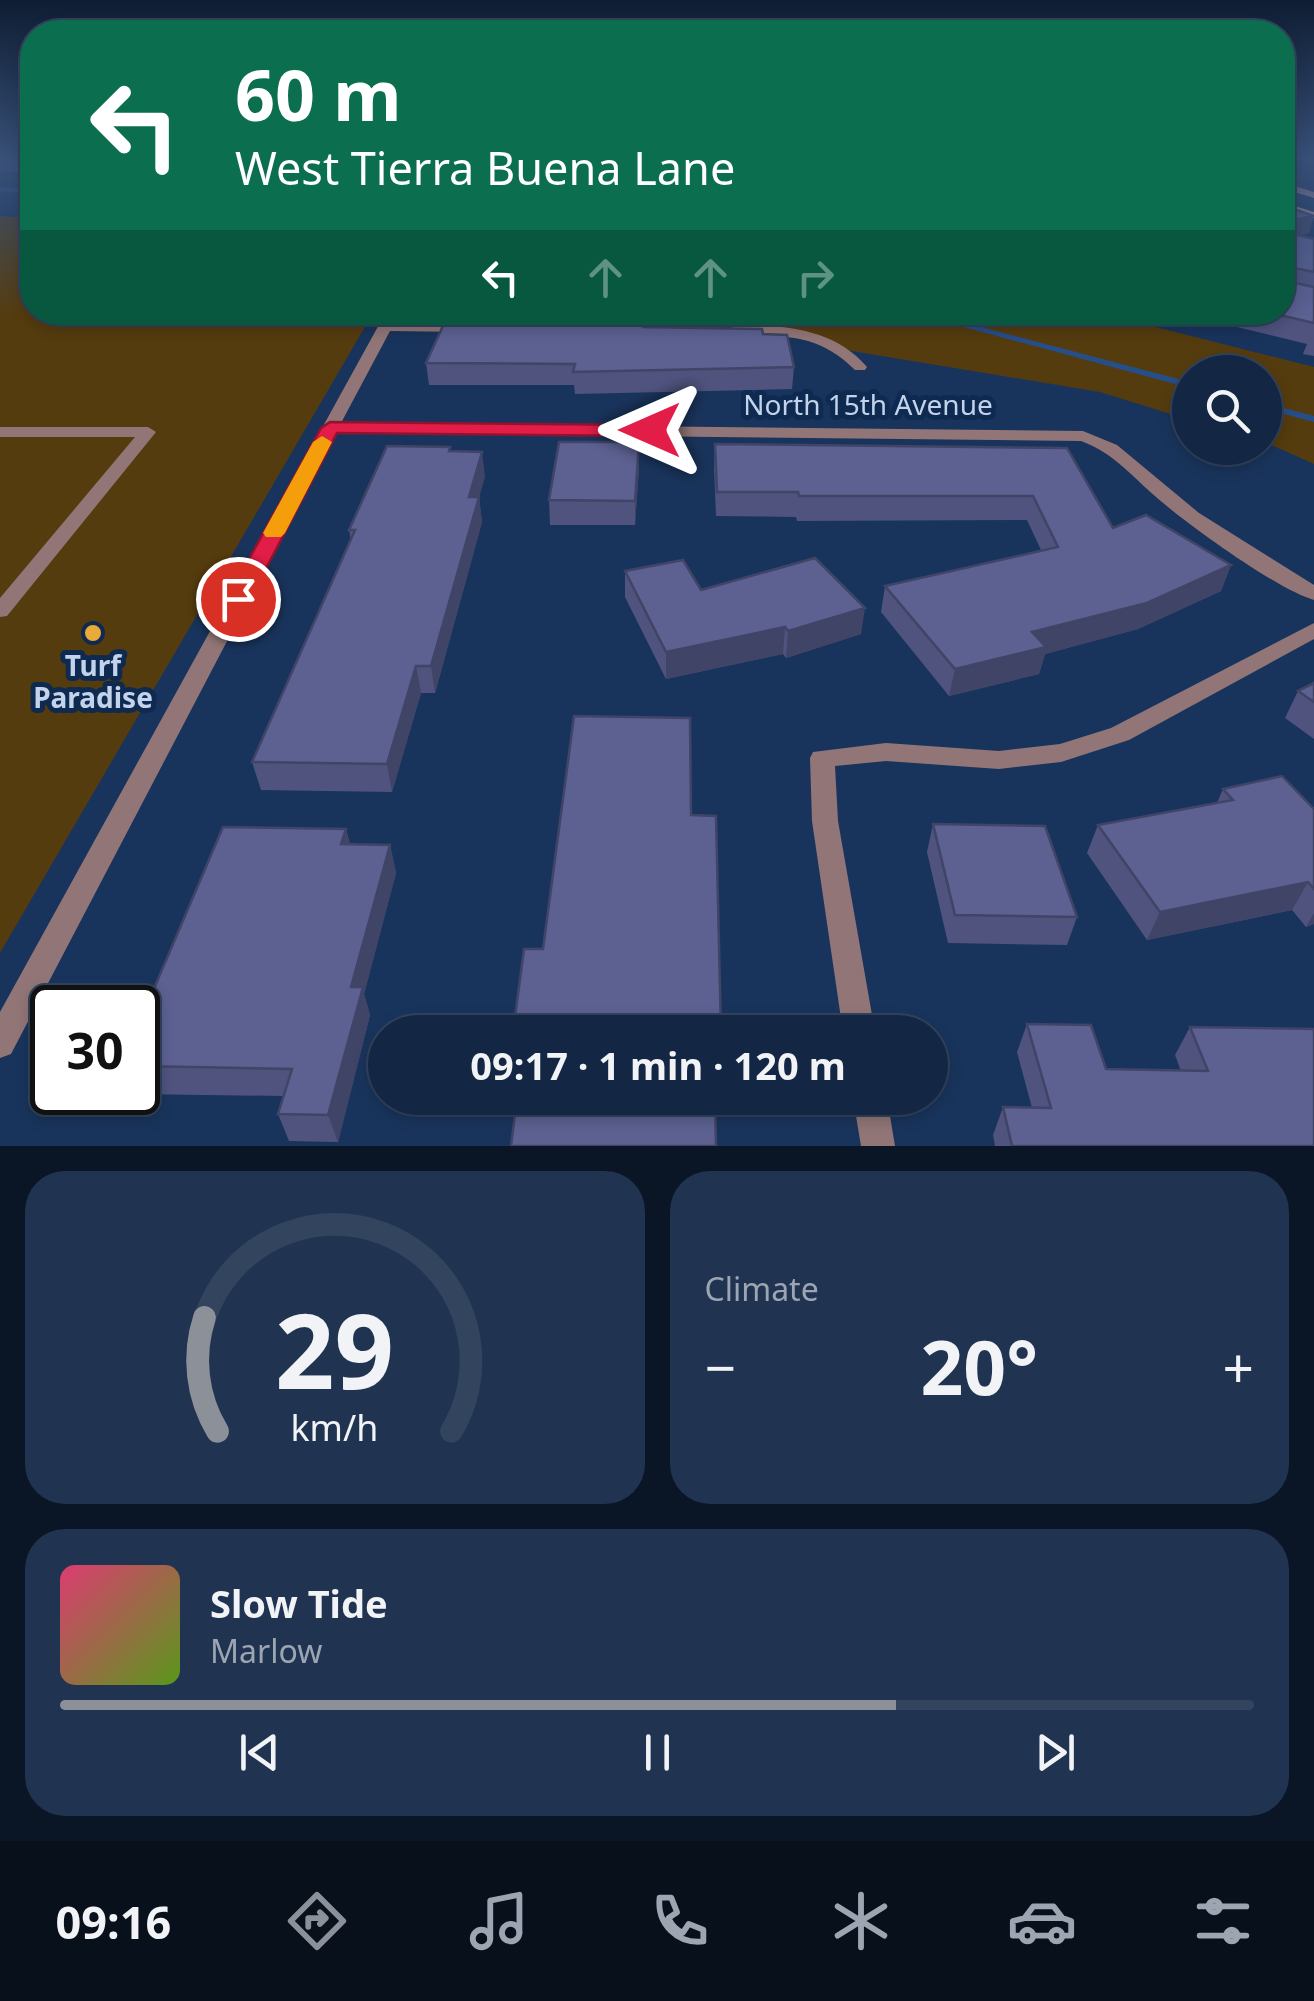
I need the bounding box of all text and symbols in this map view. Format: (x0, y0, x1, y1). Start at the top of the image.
text: 60 m (235, 46, 402, 142)
icon: left (70, 60, 200, 190)
text: West Tierra Buena Lane (235, 137, 735, 198)
icon: left (473, 250, 528, 305)
icon: ahead (578, 250, 633, 305)
icon: ahead (683, 250, 738, 305)
icon: right (788, 250, 843, 305)
map controls (1172, 355, 1282, 465)
button: search (1172, 355, 1282, 465)
position arrow (598, 378, 702, 482)
street label: North 15th Avenue (743, 385, 993, 423)
pin (196, 557, 281, 642)
icon: arrive (211, 572, 266, 627)
marker: Turf Paradise (82, 622, 104, 644)
place label: Turf Paradise (33, 646, 153, 716)
speed limit sign: 30 (30, 985, 160, 1115)
text: 09:17 · 1 min · 120 m (470, 1039, 846, 1091)
text: Climate (705, 1267, 819, 1310)
text: 29 (275, 1278, 394, 1419)
text: 20° (920, 1315, 1038, 1417)
text: − (705, 1329, 736, 1404)
text: + (1223, 1329, 1254, 1404)
text: km/h (291, 1403, 379, 1451)
text: Slow Tide (210, 1577, 388, 1629)
text: Marlow (210, 1629, 322, 1672)
icon: previous (232, 1725, 287, 1780)
icon: pause (630, 1725, 685, 1780)
icon: next (1028, 1725, 1083, 1780)
icon: directions (282, 1886, 352, 1956)
icon: music (464, 1886, 534, 1956)
icon: phone (645, 1886, 715, 1956)
icon: climate (826, 1886, 896, 1956)
icon: car (1007, 1886, 1077, 1956)
icon: filters (1188, 1886, 1258, 1956)
text: 09:16 (56, 1891, 171, 1952)

